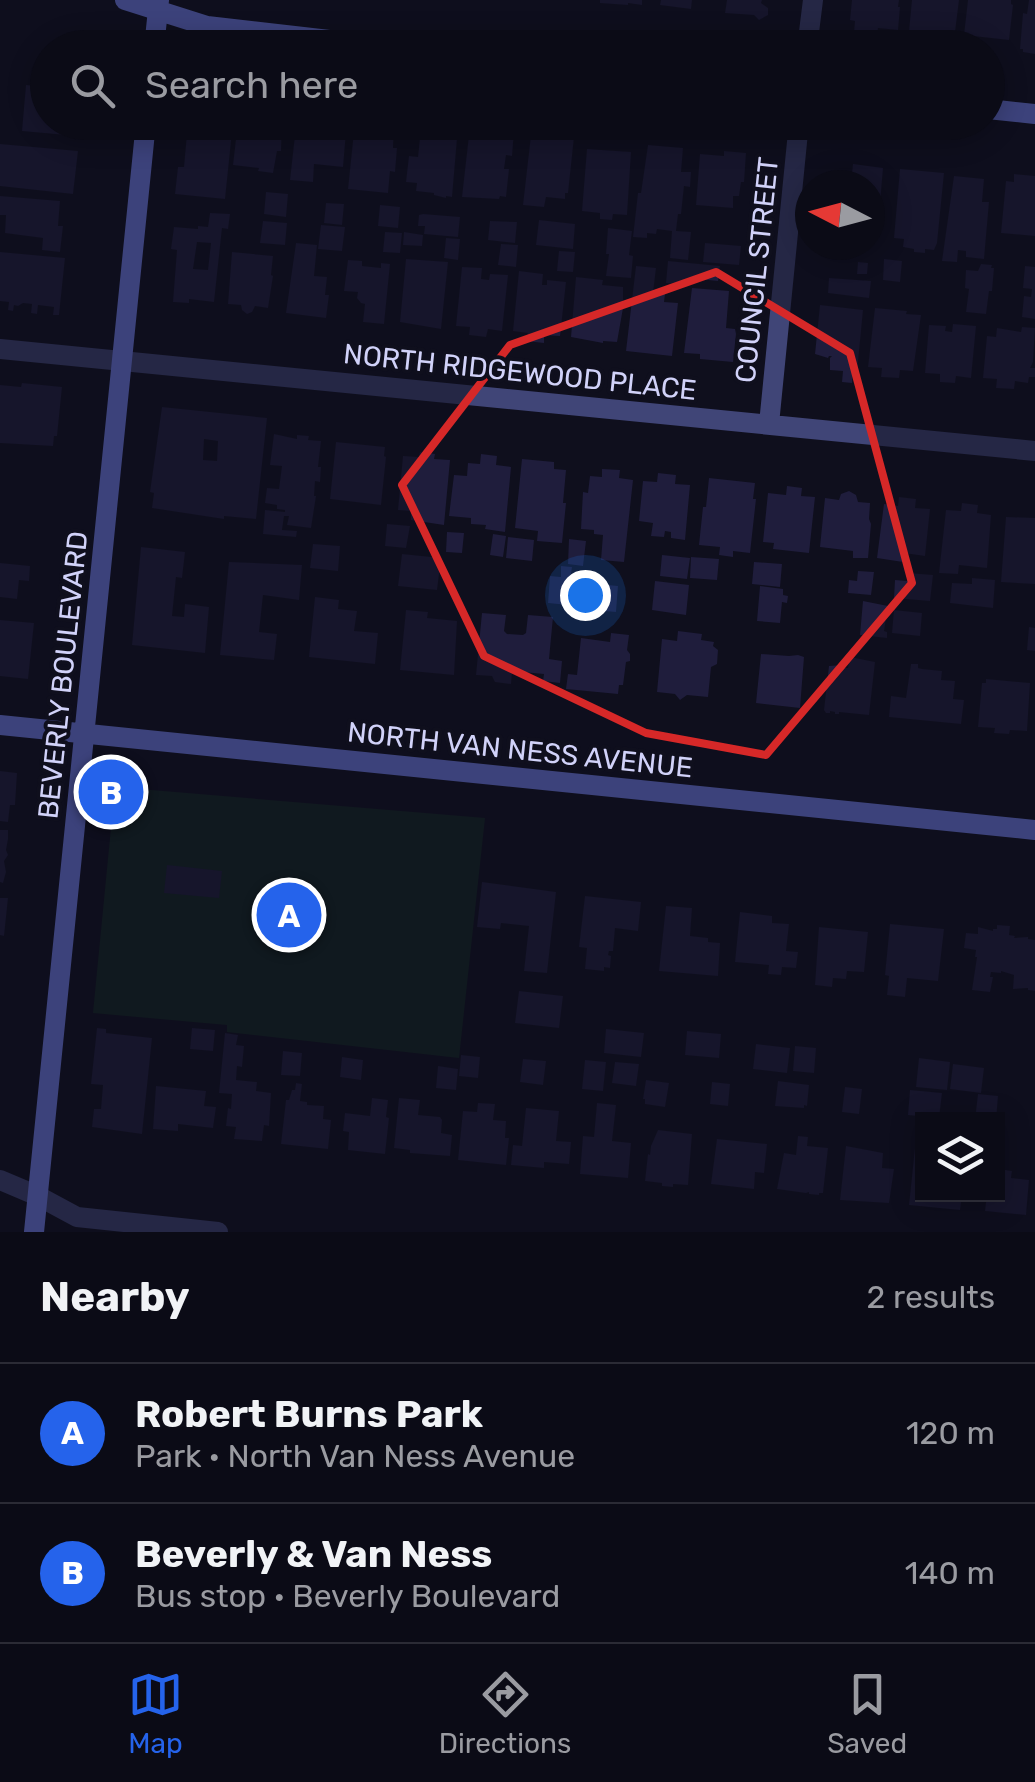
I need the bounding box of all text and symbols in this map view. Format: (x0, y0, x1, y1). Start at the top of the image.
search box (30, 30, 1005, 140)
icon: search (65, 58, 120, 113)
text: Search here (145, 62, 358, 108)
street label: COUNCIL STREET (729, 155, 785, 385)
north arrow (795, 170, 885, 260)
street label: NORTH RIDGEWOOD PLACE (342, 337, 698, 407)
street label: BEVERLY BOULEVARD (31, 529, 95, 821)
your location (560, 570, 611, 621)
street label: NORTH VAN NESS AVENUE (346, 715, 694, 785)
pin: B (78, 754, 144, 830)
pin: A (256, 878, 322, 952)
map controls (915, 1112, 1005, 1202)
button: layers (915, 1112, 1005, 1202)
text: Nearby (40, 1272, 190, 1322)
text: 2 results (866, 1278, 995, 1316)
text: Robert Burns Park (135, 1391, 483, 1437)
text: A (61, 1414, 84, 1452)
text: 120 m (906, 1414, 995, 1452)
text: Park · North Van Ness Avenue (135, 1437, 575, 1475)
text: Beverly & Van Ness (135, 1531, 492, 1577)
text: B (61, 1554, 84, 1592)
text: 140 m (905, 1554, 995, 1592)
text: Bus stop · Beverly Boulevard (135, 1577, 560, 1615)
tab: Map (128, 1667, 183, 1760)
tab: Directions (439, 1667, 571, 1760)
tab: Saved (827, 1667, 907, 1760)

